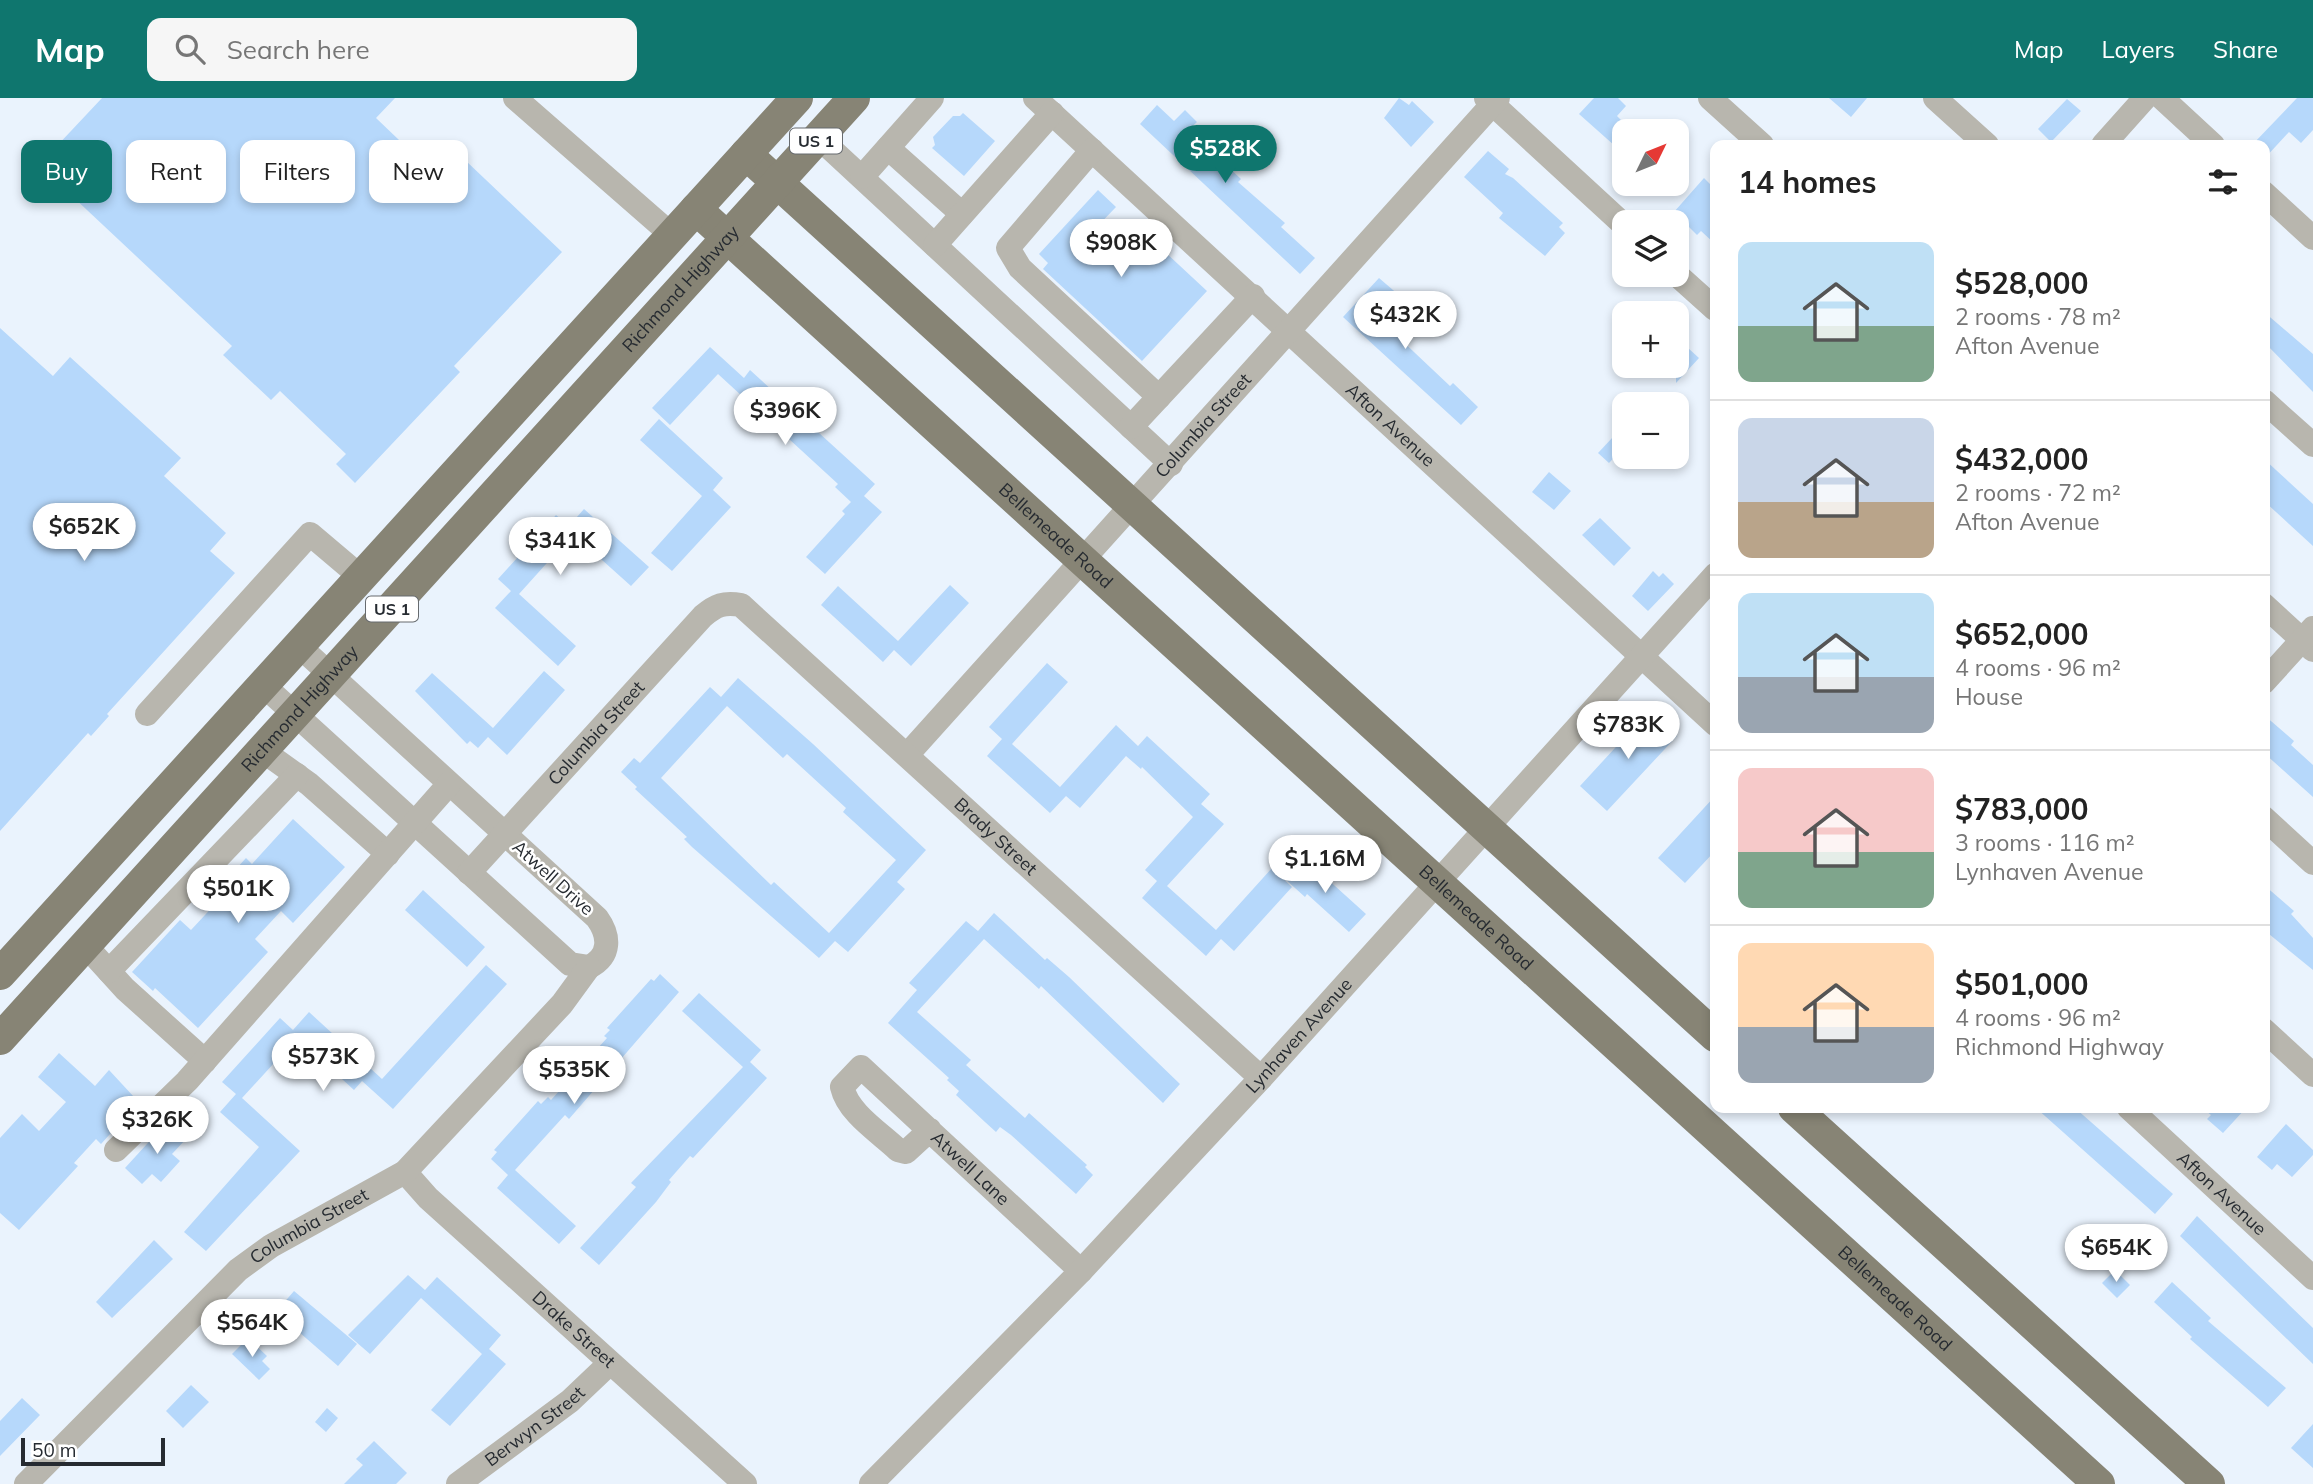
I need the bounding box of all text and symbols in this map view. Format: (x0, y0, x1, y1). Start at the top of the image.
search box (147, 18, 637, 81)
text: Map (35, 29, 105, 70)
icon: search (171, 30, 209, 68)
text: Search here (227, 33, 370, 66)
text: Map (2014, 34, 2063, 64)
text: Layers (2101, 34, 2175, 64)
text: Share (2213, 34, 2278, 64)
north arrow (1612, 119, 1689, 196)
map controls (1612, 119, 1689, 469)
pin: $528K (1176, 126, 1274, 185)
road number: US 1 (790, 129, 842, 154)
text: $528K (1190, 133, 1260, 162)
chip: Buy (21, 140, 112, 203)
chip: Rent (126, 140, 226, 203)
chip: Filters (240, 140, 355, 203)
chip: New (369, 140, 468, 203)
text: 14 homes (1738, 163, 1877, 201)
icon: filters (2204, 163, 2242, 201)
button: layers (1612, 210, 1689, 287)
street label: Richmond Highway (617, 220, 744, 357)
pin: $908K (1072, 220, 1170, 279)
text: $908K (1086, 227, 1156, 256)
text: $528,000 (1955, 264, 2088, 302)
icon: home (1794, 270, 1878, 354)
pin: $432K (1356, 292, 1454, 351)
text: $432K (1370, 299, 1440, 328)
button: + (1612, 301, 1689, 378)
text: 2 rooms · 78 m² (1955, 302, 2121, 331)
text: Afton Avenue (1955, 331, 2100, 360)
street label: Columbia Street (1150, 368, 1256, 482)
street label: Afton Avenue (1341, 378, 1440, 472)
pin: $396K (736, 388, 834, 447)
button: − (1612, 392, 1689, 469)
text: $396K (750, 395, 820, 424)
text: $432,000 (1955, 440, 2088, 478)
icon: home (1794, 446, 1878, 530)
street label: Bellemeade Road (994, 478, 1118, 593)
text: 2 rooms · 72 m² (1955, 478, 2121, 507)
pin: $652K (35, 504, 133, 563)
text: Afton Avenue (1955, 507, 2100, 536)
text: $652K (49, 511, 119, 540)
pin: $341K (511, 518, 609, 577)
text: $341K (525, 525, 595, 554)
road number: US 1 (366, 596, 418, 622)
text: $652,000 (1955, 615, 2088, 653)
icon: home (1794, 621, 1878, 705)
street label: Richmond Highway (236, 640, 363, 777)
text: 4 rooms · 96 m² (1955, 653, 2121, 682)
street label: Columbia Street (543, 676, 649, 790)
text: House (1955, 682, 2023, 711)
pin: $783K (1579, 702, 1677, 761)
text: $783K (1593, 709, 1663, 738)
text: $783,000 (1955, 790, 2088, 828)
street label: Brady Street (950, 793, 1042, 880)
icon: home (1794, 796, 1878, 880)
text: 3 rooms · 116 m² (1955, 828, 2135, 857)
street label: Atwell Drive (508, 835, 599, 920)
pin: $1.16M (1268, 836, 1382, 895)
text: $1.16M (1285, 843, 1365, 872)
text: Lynhaven Avenue (1955, 857, 2144, 886)
street label: Bellemeade Road (1414, 860, 1538, 975)
pin: $501K (189, 866, 287, 925)
text: $501K (203, 873, 273, 902)
text: $501,000 (1955, 965, 2088, 1003)
icon: home (1794, 971, 1878, 1055)
street label: Lynhaven Avenue (1241, 973, 1357, 1098)
text: 4 rooms · 96 m² (1955, 1003, 2121, 1032)
text: Richmond Highway (1955, 1032, 2164, 1061)
pin: $573K (274, 1034, 372, 1093)
text: $573K (288, 1041, 358, 1070)
pin: $535K (525, 1046, 623, 1106)
text: $535K (539, 1054, 609, 1083)
pin: $326K (108, 1096, 206, 1156)
text: $326K (122, 1104, 192, 1133)
street label: Atwell Lane (926, 1126, 1015, 1210)
street label: Afton Avenue (2172, 1146, 2271, 1240)
street label: Columbia Street (245, 1183, 372, 1269)
pin: $654K (2067, 1224, 2165, 1284)
text: $654K (2081, 1232, 2151, 1261)
street label: Bellemeade Road (1833, 1240, 1957, 1356)
street label: Drake Street (528, 1286, 620, 1373)
pin: $564K (203, 1300, 301, 1359)
text: $564K (217, 1307, 287, 1336)
street label: Berwyn Street (480, 1381, 589, 1471)
scale bar (21, 1435, 164, 1467)
text: 50 m (32, 1438, 76, 1462)

